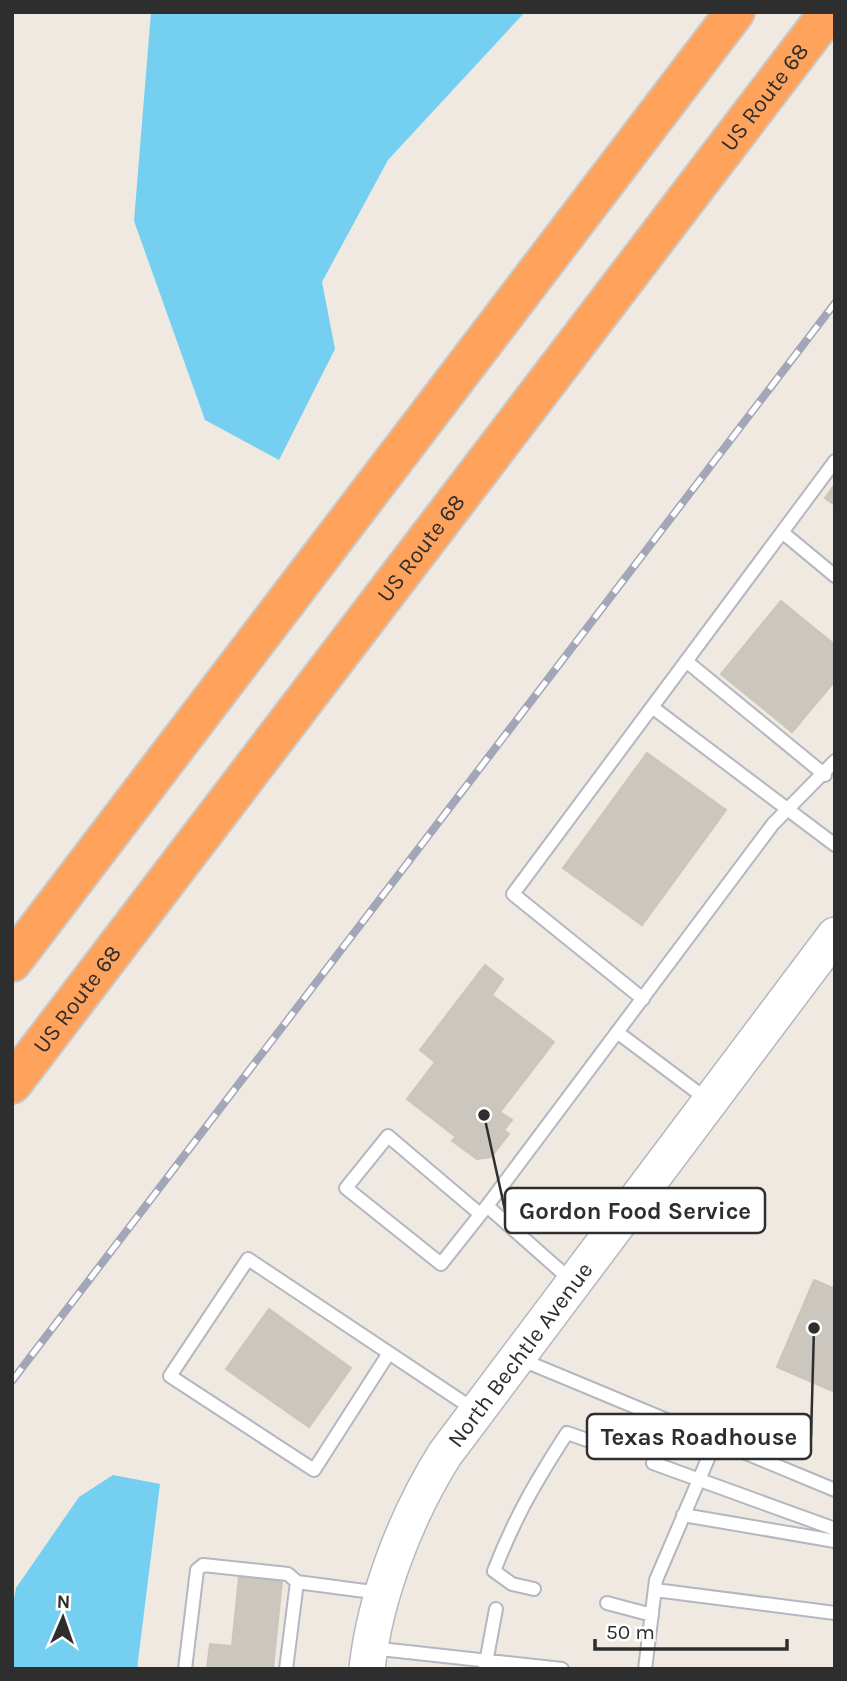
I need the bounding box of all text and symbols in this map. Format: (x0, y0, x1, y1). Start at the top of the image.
street label: US Route 68 (715, 38, 814, 156)
street label: US Route 68 (371, 489, 471, 607)
street label: US Route 68 (28, 940, 127, 1058)
callout: Gordon Food Service (505, 1188, 765, 1233)
text: Gordon Food Service (519, 1197, 751, 1225)
street label: North Bechtle Avenue (442, 1257, 598, 1453)
callout: Texas Roadhouse (587, 1414, 811, 1459)
text: Texas Roadhouse (601, 1423, 797, 1451)
north arrow (28, 1583, 98, 1653)
text: N (56, 1591, 71, 1613)
scale bar (595, 1608, 788, 1652)
text: 50 m (606, 1620, 655, 1644)

